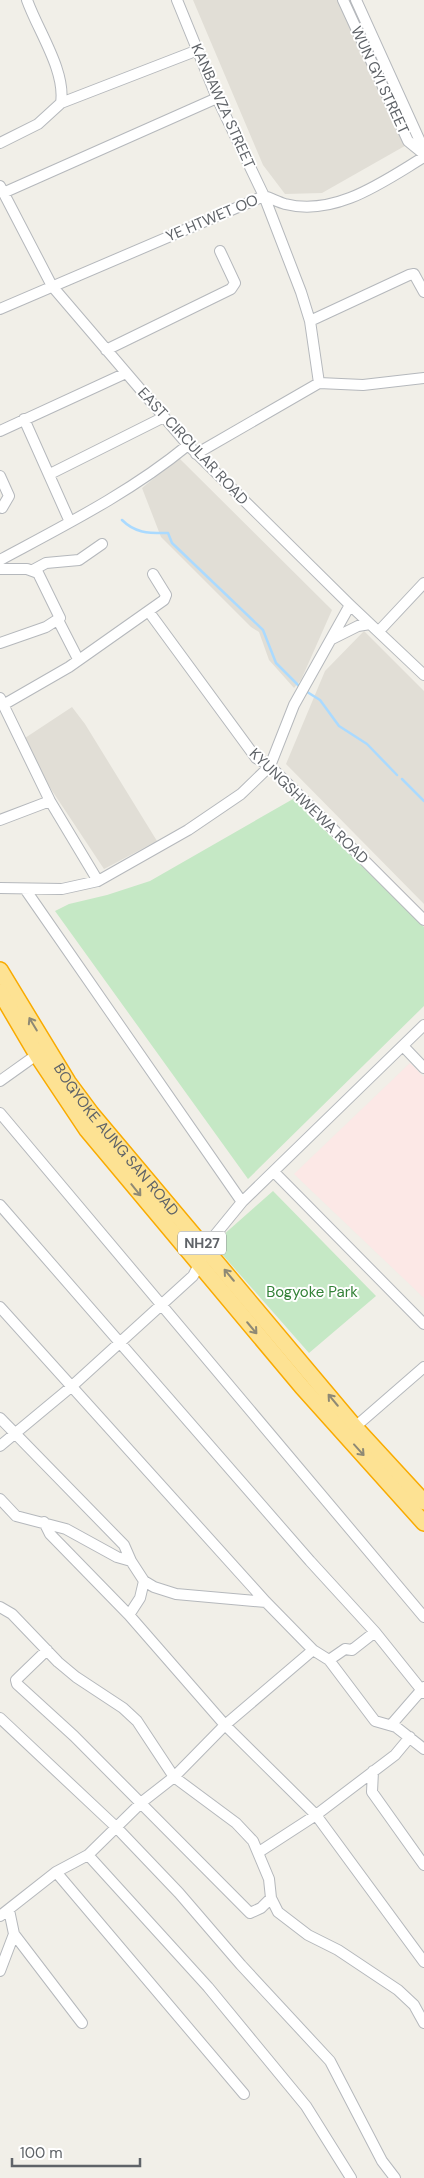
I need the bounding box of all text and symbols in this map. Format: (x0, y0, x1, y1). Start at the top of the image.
street label: WUN GYI STREET (346, 23, 414, 137)
street label: KANBAWZA STREET (186, 40, 260, 172)
street label: YE HTWET OO (163, 190, 261, 246)
street label: EAST CIRCULAR ROAD (133, 383, 253, 509)
street label: KYUNGSHWEWA ROAD (245, 744, 373, 868)
one-way arrow (27, 1017, 37, 1031)
street label: BOGYOKE AUNG SAN ROAD (49, 1059, 183, 1220)
one-way arrow (131, 1183, 142, 1196)
road number: NH27 (178, 1232, 226, 1254)
one-way arrow (223, 1269, 234, 1282)
park label: Bogyoke Park (266, 1282, 358, 1302)
one-way arrow (247, 1321, 258, 1334)
one-way arrow (327, 1394, 339, 1407)
one-way arrow (353, 1444, 365, 1457)
scale bar (12, 2136, 140, 2168)
text: 100 m (20, 2143, 63, 2163)

